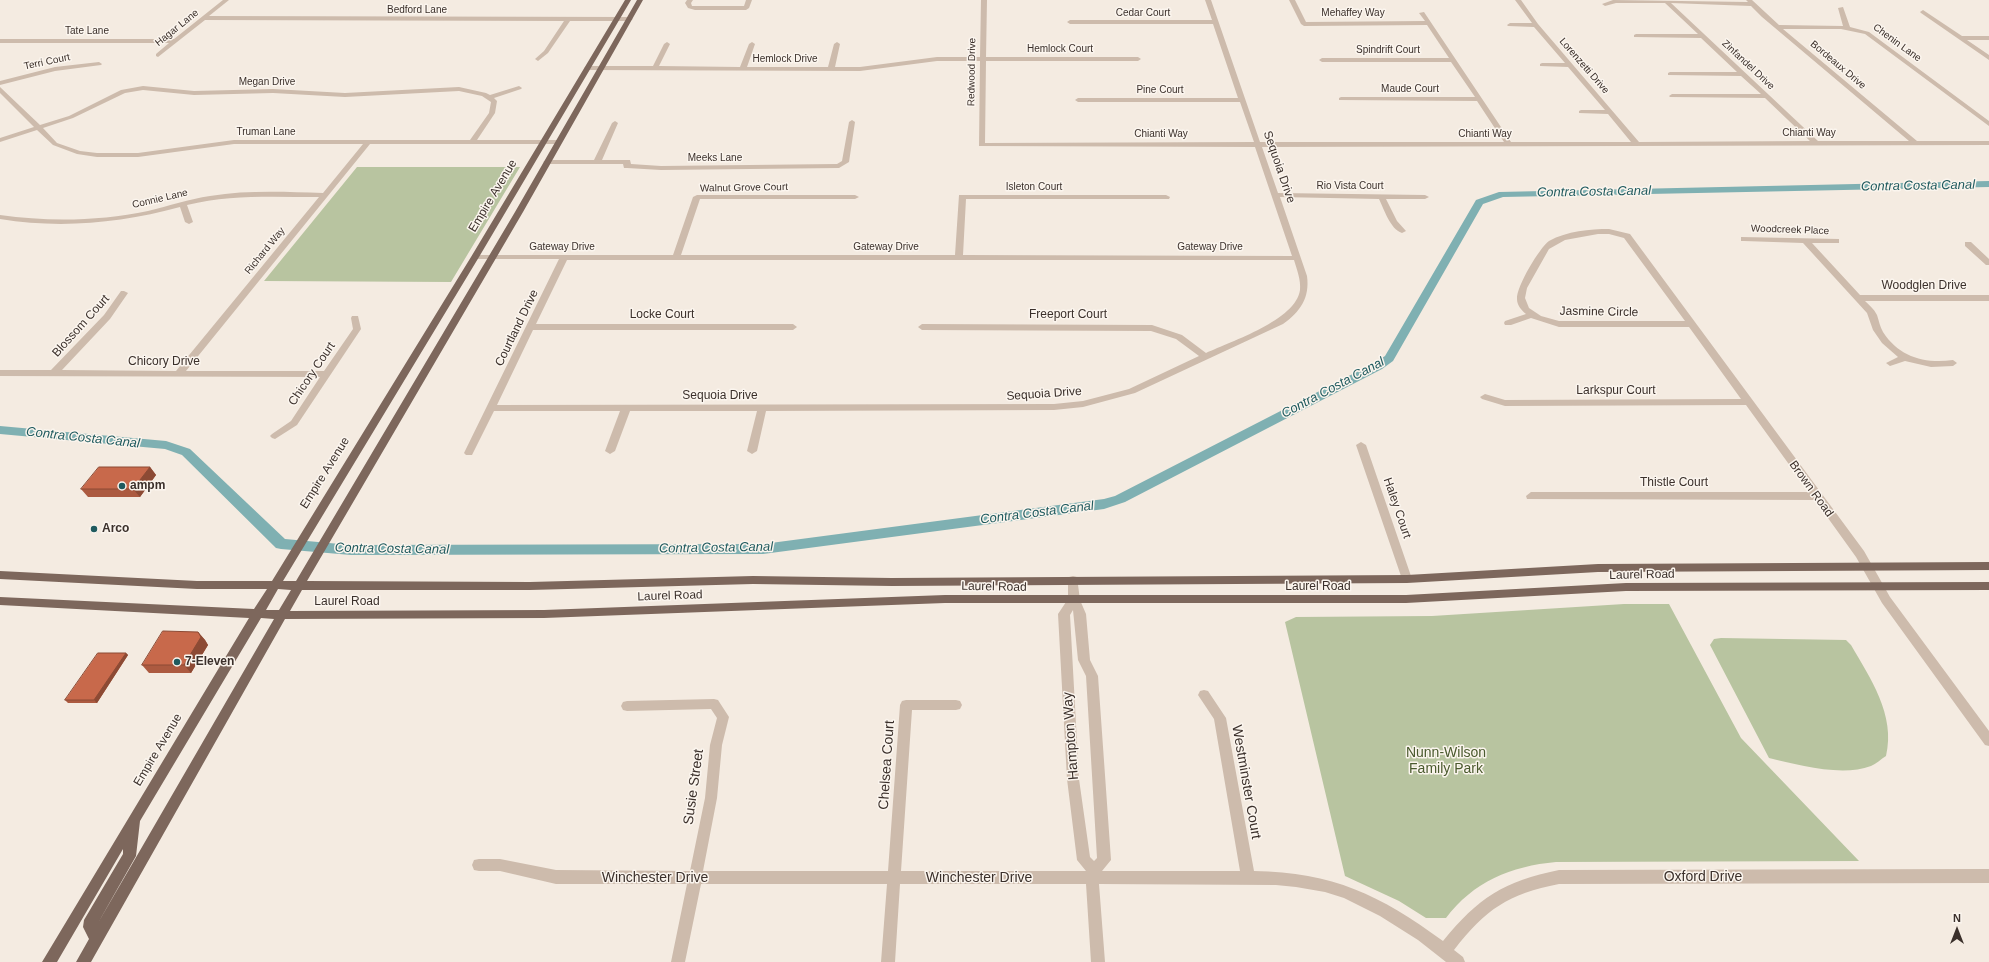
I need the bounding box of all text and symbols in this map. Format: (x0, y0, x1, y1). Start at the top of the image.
street label: Bedford Lane (387, 4, 447, 16)
street label: Hagar Lane (153, 7, 201, 49)
street label: Cedar Court (1116, 7, 1170, 19)
street label: Mehaffey Way (1321, 7, 1385, 19)
street label: Chenin Lane (1871, 21, 1923, 65)
street label: Tate Lane (65, 25, 109, 37)
street label: Lorenzetti Drive (1557, 36, 1611, 96)
street label: Redwood Drive (965, 38, 979, 106)
street label: Zinfandel Drive (1719, 38, 1777, 92)
street label: Bordeaux Drive (1808, 38, 1868, 92)
street label: Hemlock Court (1027, 43, 1093, 55)
street label: Spindrift Court (1356, 44, 1420, 56)
street label: Terri Court (23, 51, 71, 73)
street label: Hemlock Drive (752, 53, 818, 65)
street label: Megan Drive (239, 76, 295, 88)
street label: Maude Court (1381, 83, 1439, 95)
street label: Pine Court (1136, 84, 1184, 96)
street label: Truman Lane (236, 126, 296, 138)
street label: Chianti Way (1782, 127, 1836, 139)
street label: Chianti Way (1134, 128, 1188, 140)
street label: Chianti Way (1458, 128, 1512, 140)
street label: Sequoia Drive (1260, 129, 1298, 205)
street label: Meeks Lane (688, 152, 742, 164)
street label: Empire Avenue (466, 157, 520, 235)
water label: Contra Costa Canal (1861, 177, 1975, 195)
street label: Rio Vista Court (1316, 180, 1384, 192)
street label: Walnut Grove Court (700, 181, 788, 195)
street label: Isleton Court (1006, 181, 1062, 193)
water label: Contra Costa Canal (1537, 183, 1651, 201)
street label: Connie Lane (131, 187, 189, 211)
street label: Woodcreek Place (1751, 223, 1829, 237)
street label: Richard Way (242, 225, 288, 277)
street label: Gateway Drive (529, 241, 595, 253)
street label: Gateway Drive (853, 241, 919, 253)
street label: Gateway Drive (1177, 241, 1243, 253)
street label: Woodglen Drive (1881, 279, 1967, 293)
street label: Courtland Drive (492, 287, 542, 369)
street label: Blossom Court (49, 292, 113, 360)
street label: Jasmine Circle (1560, 304, 1638, 320)
street label: Locke Court (630, 308, 694, 322)
street label: Freeport Court (1029, 308, 1107, 322)
street label: Chicory Court (286, 340, 338, 408)
water label: Contra Costa Canal (1279, 354, 1387, 422)
street label: Chicory Drive (128, 355, 200, 369)
street label: Sequoia Drive (1006, 384, 1082, 404)
street label: Larkspur Court (1576, 384, 1656, 398)
street label: Sequoia Drive (682, 389, 758, 403)
water label: Contra Costa Canal (25, 424, 141, 452)
street label: Empire Avenue (297, 434, 353, 512)
street label: Brown Road (1786, 458, 1836, 520)
street label: Haley Court (1380, 476, 1414, 540)
street label: Thistle Court (1640, 476, 1708, 490)
place label: ampm (130, 479, 165, 493)
marker: ampm (117, 481, 127, 491)
water label: Contra Costa Canal (979, 498, 1095, 528)
place label: Arco (102, 522, 129, 536)
marker: Arco (89, 524, 99, 534)
water label: Contra Costa Canal (659, 539, 773, 557)
water label: Contra Costa Canal (335, 540, 449, 558)
street label: Laurel Road (1609, 567, 1675, 583)
street label: Laurel Road (961, 579, 1027, 595)
street label: Laurel Road (1285, 580, 1351, 594)
street label: Laurel Road (637, 588, 703, 604)
street label: Laurel Road (314, 595, 380, 609)
place label: 7-Eleven (185, 655, 234, 669)
marker: 7-Eleven (172, 657, 182, 667)
street label: Hampton Way (1060, 691, 1082, 781)
street label: Empire Avenue (131, 711, 185, 789)
street label: Chelsea Court (875, 720, 899, 810)
street label: Westminster Court (1228, 724, 1264, 840)
park label: Nunn-Wilson Family Park (1406, 745, 1486, 778)
street label: Susie Street (680, 748, 708, 826)
street label: Oxford Drive (1664, 869, 1742, 885)
street label: Winchester Drive (602, 870, 708, 886)
street label: Winchester Drive (926, 870, 1032, 886)
north arrow (1937, 910, 1977, 950)
text: N (1953, 912, 1961, 924)

